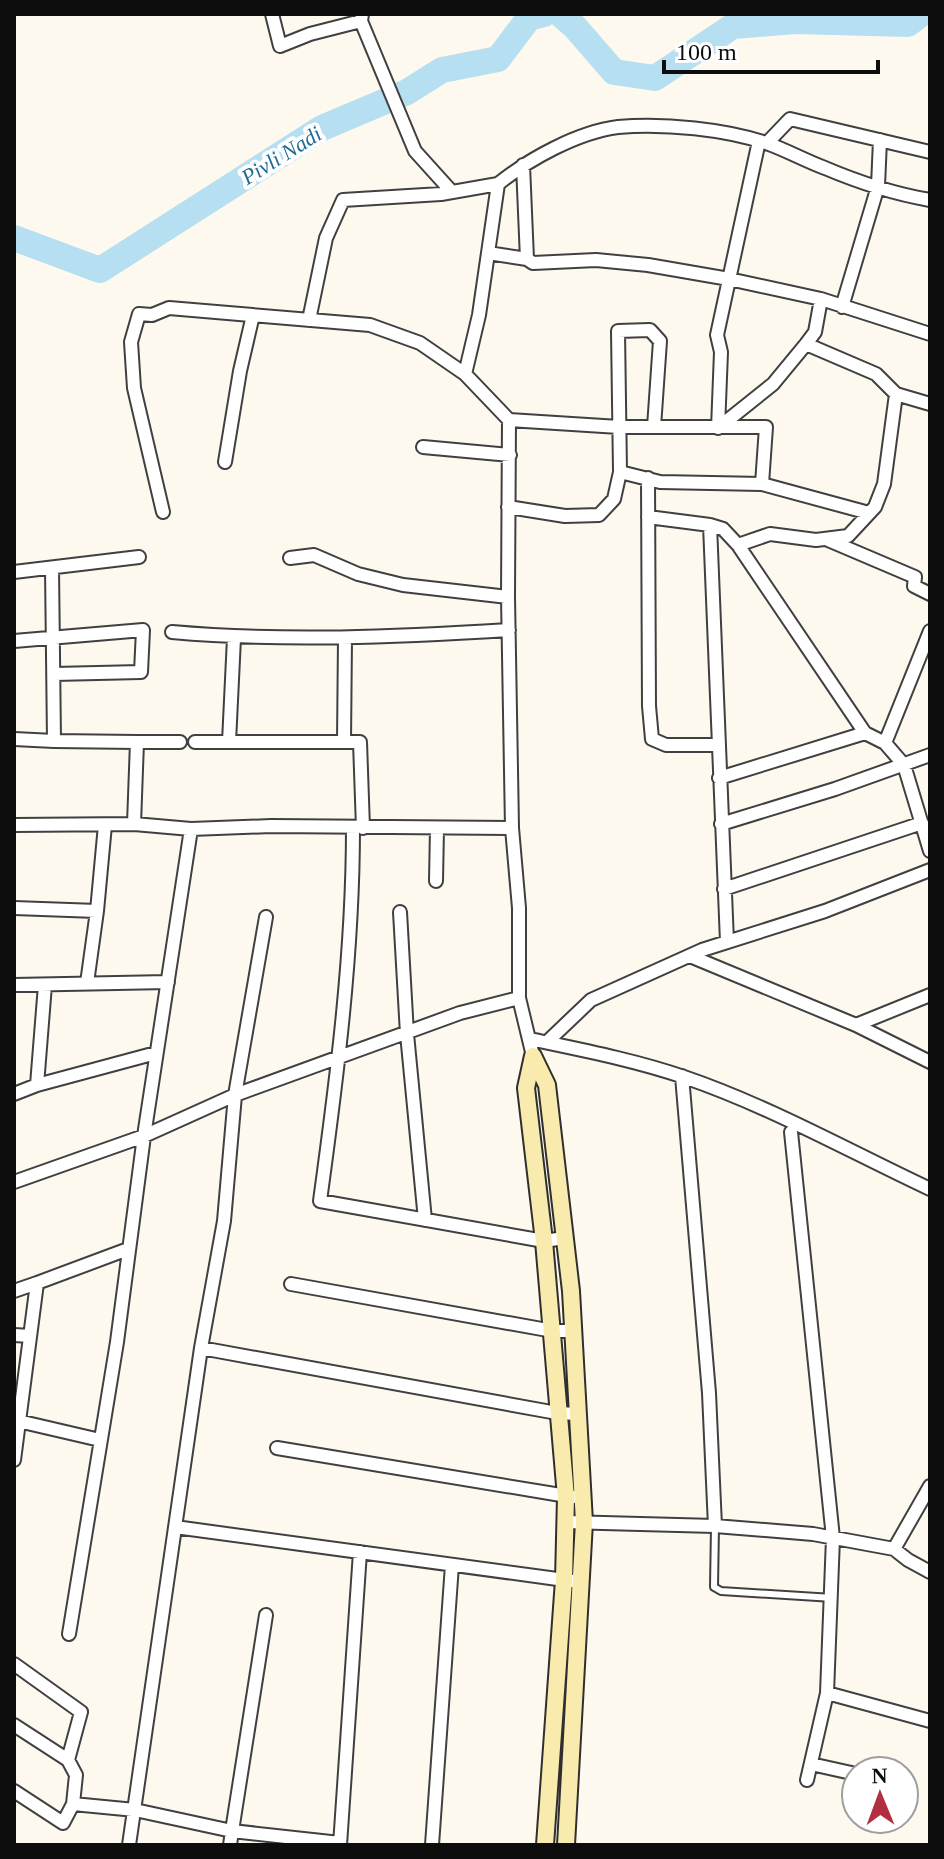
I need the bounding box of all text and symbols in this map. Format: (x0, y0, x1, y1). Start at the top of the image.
scale bar (664, 24, 878, 74)
text: 100 m (676, 39, 737, 65)
water label: Pivli Nadi (236, 121, 326, 190)
north arrow (840, 1755, 920, 1835)
text: N (871, 1763, 888, 1788)

